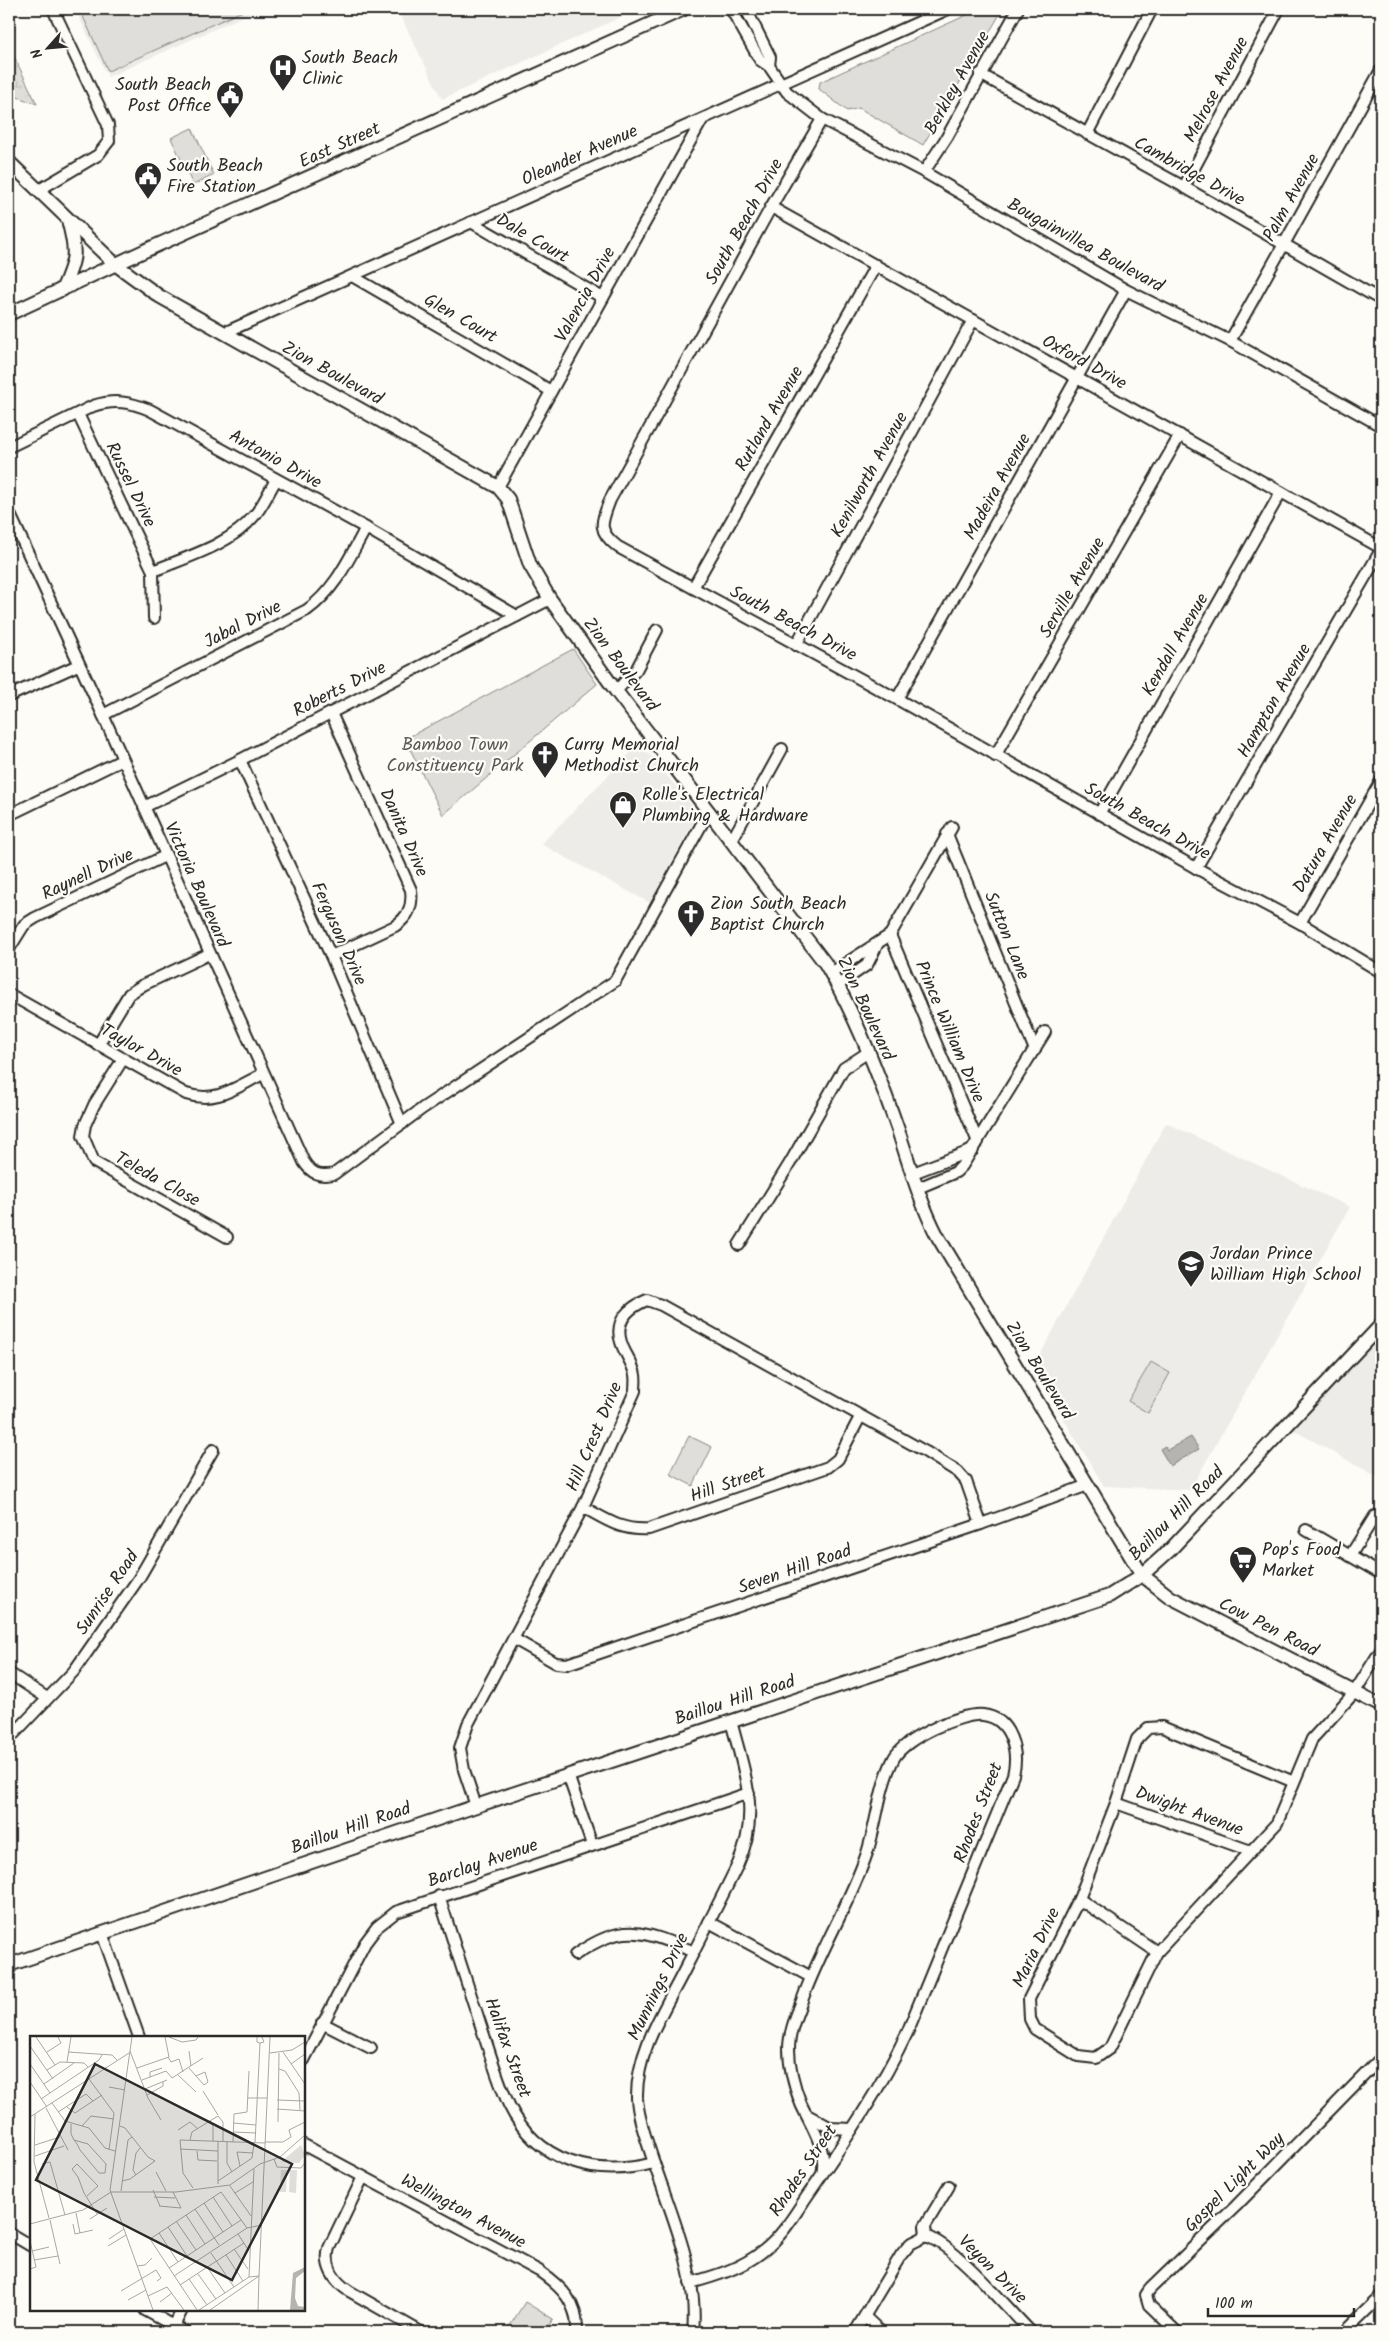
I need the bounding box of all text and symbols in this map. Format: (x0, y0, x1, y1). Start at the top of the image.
north arrow (22, 22, 72, 72)
street label: Berkley Avenue (917, 26, 999, 140)
street label: Melrose Avenue (1177, 32, 1257, 148)
text: N (25, 44, 49, 62)
place label: South Beach Clinic (302, 44, 398, 94)
hospital icon: South Beach Clinic (268, 53, 298, 92)
place label: South Beach Post Office (115, 71, 211, 121)
public building icon: South Beach Post Office (215, 80, 245, 119)
street label: East Street (295, 115, 386, 177)
street label: Oleander Avenue (517, 117, 643, 195)
street label: Cambridge Drive (1128, 129, 1250, 215)
street label: Palm Avenue (1256, 148, 1328, 248)
place label: South Beach Fire Station (167, 152, 263, 202)
street label: South Beach Drive (698, 153, 792, 291)
public building icon: South Beach Fire Station (133, 161, 163, 200)
street label: Bougainvillea Boulevard (1001, 191, 1170, 302)
street label: Dale Court (490, 206, 575, 272)
street label: Valencia Drive (548, 242, 624, 348)
street label: Glen Court (418, 286, 503, 352)
street label: Oxford Drive (1036, 328, 1132, 398)
street label: Zion Boulevard (276, 334, 389, 414)
street label: Rutland Avenue (728, 361, 812, 477)
street label: Kenilworth Avenue (823, 407, 917, 543)
street label: Antonio Drive (223, 422, 327, 498)
street label: Madeira Avenue (957, 428, 1039, 546)
street label: Russel Drive (97, 437, 163, 533)
street label: Serville Avenue (1032, 532, 1114, 644)
street label: South Beach Drive (724, 578, 862, 670)
street label: Kendall Avenue (1135, 588, 1217, 702)
street label: Jabal Drive (199, 593, 287, 657)
street label: Zion Boulevard (575, 611, 666, 719)
street label: Hampton Avenue (1230, 638, 1320, 764)
street label: Roberts Drive (288, 654, 392, 726)
park label: Bamboo Town Constituency Park (386, 731, 524, 781)
place label: Curry Memorial Methodist Church (564, 731, 699, 781)
church icon: Curry Memorial Methodist Church (530, 740, 560, 779)
street label: South Beach Drive (1078, 775, 1216, 869)
place label: Rolle's Electrical Plumbing & Hardware (642, 781, 808, 831)
street label: Danita Drive (371, 784, 435, 882)
street label: Datura Avenue (1286, 789, 1366, 899)
shop icon: Rolle's Electrical Plumbing & Hardware (608, 790, 638, 829)
street label: Victoria Boulevard (155, 818, 237, 953)
street label: Raynell Drive (37, 841, 139, 909)
street label: Ferguson Drive (302, 877, 374, 991)
street label: Sutton Lane (975, 887, 1037, 985)
place label: Zion South Beach Baptist Church (710, 890, 846, 940)
church icon: Zion South Beach Baptist Church (676, 899, 706, 938)
street label: Zion Boulevard (828, 952, 902, 1067)
street label: Prince William Drive (906, 956, 992, 1108)
street label: Taylor Drive (95, 1017, 187, 1085)
street label: Teleda Close (109, 1145, 205, 1215)
place label: Jordan Prince William High School (1210, 1240, 1362, 1290)
school or university icon: Jordan Prince William High School (1176, 1249, 1206, 1288)
street label: Zion Boulevard (997, 1316, 1082, 1427)
street label: Hill Crest Drive (559, 1378, 631, 1496)
street label: Hill Street (686, 1458, 771, 1511)
street label: Baillou Hill Road (1122, 1459, 1232, 1569)
place label: Pop's Food Market (1262, 1536, 1342, 1586)
street label: Seven Hill Road (734, 1537, 857, 1603)
street label: Sunrise Road (69, 1544, 148, 1641)
supermarket icon: Pop's Food Market (1228, 1545, 1258, 1584)
street label: Cow Pen Road (1213, 1590, 1324, 1666)
street label: Baillou Hill Road (671, 1668, 800, 1734)
street label: Rhodes Street (946, 1757, 1012, 1868)
street label: Dwight Avenue (1131, 1779, 1247, 1845)
street label: Baillou Hill Road (287, 1795, 416, 1863)
street label: Barclay Avenue (424, 1832, 542, 1896)
street label: Maria Drive (1005, 1903, 1069, 1993)
street label: Munnings Drive (620, 1928, 698, 2046)
street label: Halifax Street (475, 1994, 539, 2103)
inset map (30, 2036, 305, 2311)
street label: Rhodes Street (762, 2118, 846, 2223)
street label: Gospel Light Way (1178, 2125, 1293, 2240)
street label: Wellington Avenue (395, 2167, 531, 2257)
street label: Veyon Drive (950, 2228, 1034, 2312)
scale bar (1208, 2286, 1354, 2318)
text: 100 m (1215, 2292, 1253, 2316)

